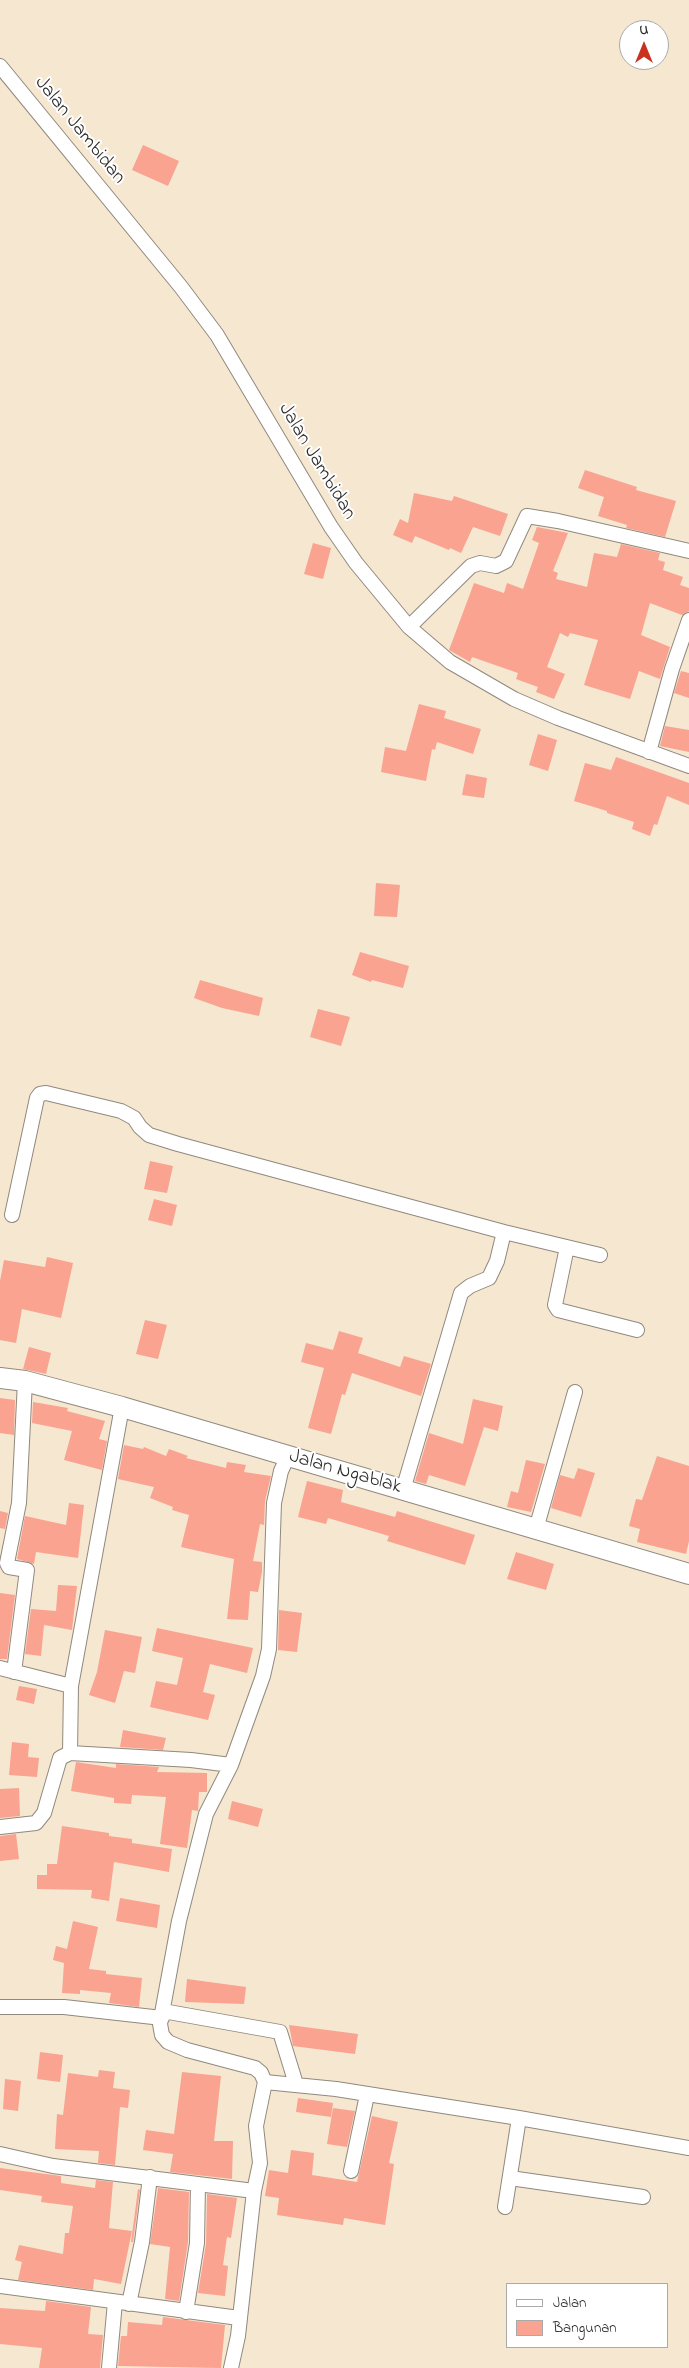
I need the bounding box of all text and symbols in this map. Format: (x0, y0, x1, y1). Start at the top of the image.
north arrow (619, 20, 669, 70)
text: U (640, 20, 648, 41)
street label: Jalan Jambidan (28, 72, 130, 190)
street label: Jalan Jambidan (272, 399, 360, 525)
street label: Jalan Ngablak (286, 1446, 404, 1500)
legend (507, 2283, 669, 2348)
text: Jalan (553, 2292, 586, 2314)
text: Bangunan (553, 2317, 617, 2339)

